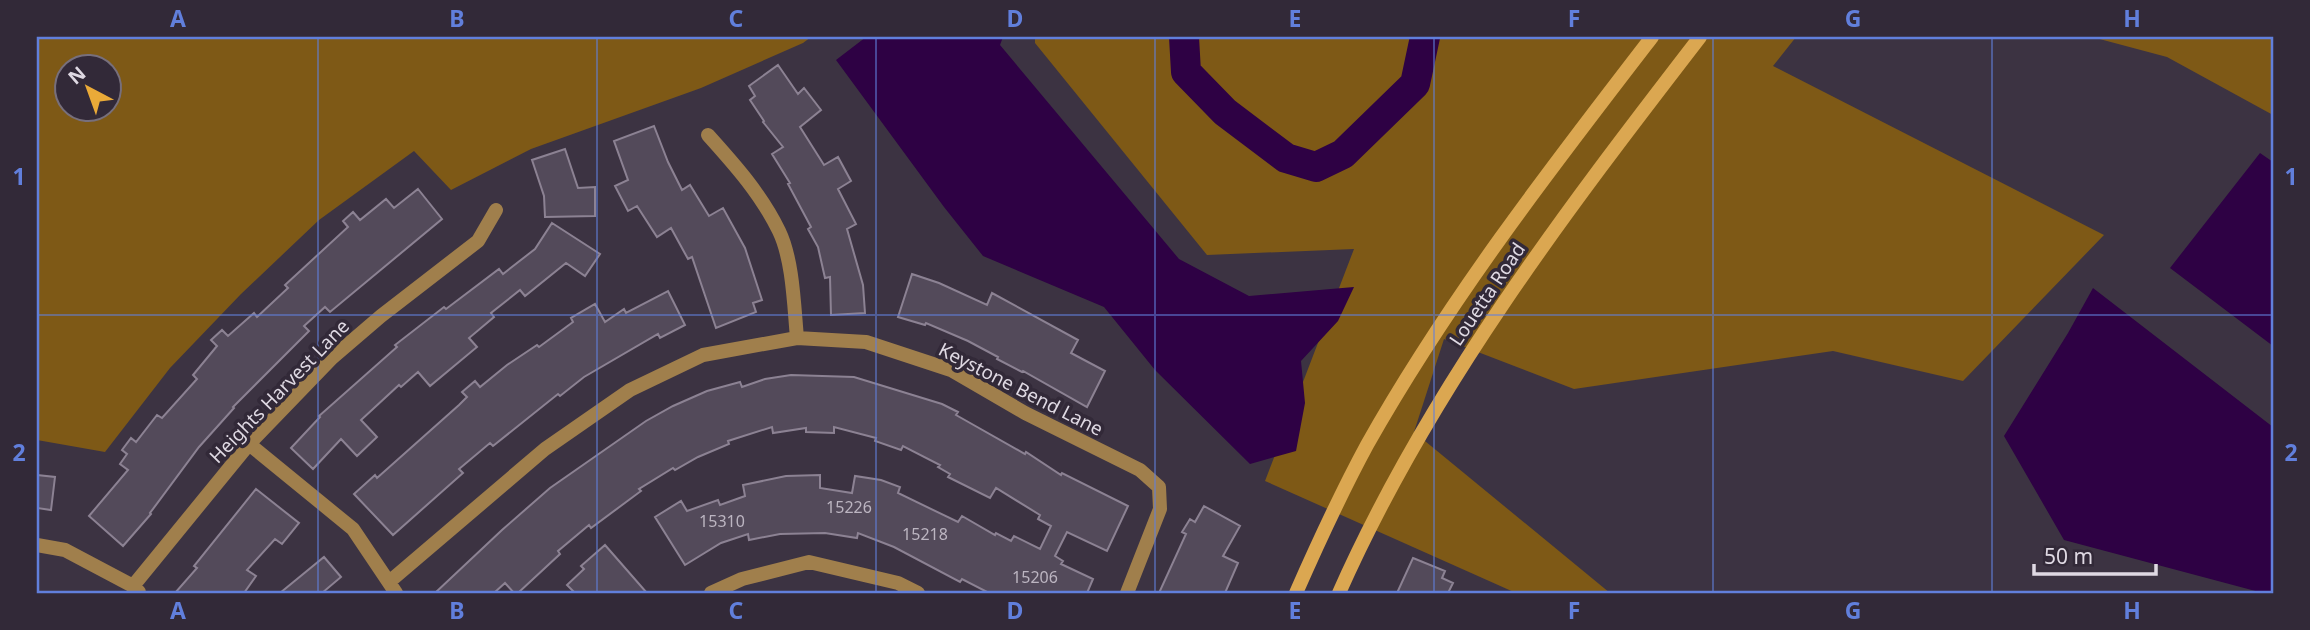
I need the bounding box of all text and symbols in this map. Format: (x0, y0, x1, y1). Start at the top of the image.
text: A (170, 2, 186, 34)
text: B (449, 2, 465, 34)
text: C (729, 2, 744, 34)
text: D (1007, 2, 1023, 34)
text: E (1289, 2, 1301, 34)
text: F (1568, 2, 1580, 34)
text: G (1845, 2, 1861, 34)
text: H (2123, 2, 2141, 34)
north arrow (52, 52, 122, 122)
text: N (62, 60, 91, 90)
text: 1 (12, 160, 26, 192)
text: 1 (2284, 160, 2298, 192)
street label: Louetta Road (1443, 237, 1531, 351)
street label: Heights Harvest Lane (203, 313, 355, 469)
street label: Keystone Bend Lane (934, 336, 1108, 442)
text: 2 (12, 436, 26, 468)
text: 2 (2284, 436, 2298, 468)
house number: 15226 (826, 496, 872, 518)
house number: 15310 (699, 510, 745, 532)
house number: 15218 (902, 523, 948, 545)
scale bar (2034, 532, 2156, 576)
text: 50 m (2044, 542, 2093, 570)
house number: 15206 (1012, 566, 1058, 588)
text: A (170, 594, 186, 626)
text: B (449, 594, 465, 626)
text: C (729, 594, 744, 626)
text: D (1007, 594, 1023, 626)
text: E (1289, 594, 1301, 626)
text: F (1568, 594, 1580, 626)
text: G (1845, 594, 1861, 626)
text: H (2123, 594, 2141, 626)

